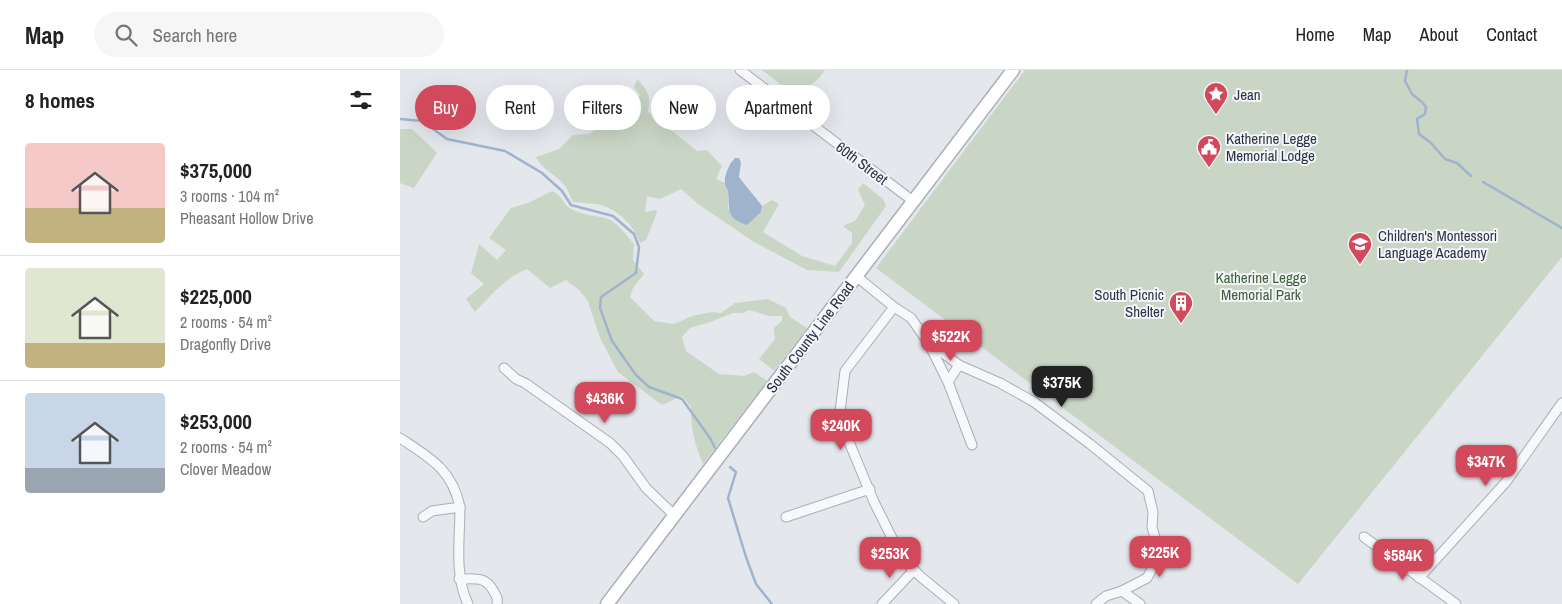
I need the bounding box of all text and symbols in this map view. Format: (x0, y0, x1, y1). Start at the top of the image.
search box (94, 12, 444, 57)
text: Map (25, 19, 64, 51)
icon: search (112, 21, 140, 49)
text: Search here (152, 22, 237, 48)
text: Home (1295, 22, 1335, 47)
text: Map (1363, 22, 1392, 47)
text: About (1420, 22, 1458, 47)
text: Contact (1486, 22, 1537, 47)
place icon: Jean (1203, 81, 1229, 115)
place label: Jean (1234, 84, 1261, 105)
chip: Buy (415, 85, 476, 130)
chip: Rent (486, 85, 554, 130)
chip: Filters (564, 85, 641, 130)
chip: New (651, 85, 716, 130)
chip: Apartment (726, 85, 830, 130)
text: 8 homes (25, 86, 95, 115)
icon: filters (347, 86, 375, 114)
place label: Katherine Legge Memorial Lodge (1226, 128, 1317, 166)
public building icon: Katherine Legge Memorial Lodge (1196, 134, 1222, 168)
street label: 60th Street (832, 137, 893, 190)
text: $375,000 (180, 156, 252, 185)
icon: home (65, 163, 125, 223)
text: 3 rooms · 104 m² (180, 185, 279, 207)
text: Pheasant Hollow Drive (180, 207, 313, 229)
place label: Children's Montessori Language Academy (1378, 225, 1497, 263)
school or university icon: Children's Montessori Language Academy (1347, 231, 1373, 265)
park label: Katherine Legge Memorial Park (1216, 267, 1307, 305)
street label: South County Line Road (761, 277, 859, 397)
text: $225,000 (180, 282, 252, 311)
place label: South Picnic Shelter (1094, 284, 1164, 322)
icon: home (65, 288, 125, 348)
building icon: South Picnic Shelter (1168, 290, 1194, 324)
text: 2 rooms · 54 m² (180, 311, 272, 333)
pin: $522K (916, 320, 986, 362)
text: $522K (932, 325, 970, 347)
text: Dragonfly Drive (180, 333, 271, 355)
pin: $375K (1027, 366, 1097, 408)
text: $375K (1043, 371, 1081, 393)
pin: $436K (570, 382, 640, 424)
text: $436K (586, 387, 624, 409)
text: $253,000 (180, 407, 252, 436)
pin: $240K (806, 408, 876, 451)
icon: home (65, 413, 125, 473)
text: $240K (822, 414, 860, 436)
text: 2 rooms · 54 m² (180, 436, 272, 458)
pin: $347K (1451, 444, 1521, 487)
text: $347K (1467, 450, 1505, 472)
text: Clover Meadow (180, 458, 271, 480)
pin: $253K (855, 536, 925, 579)
pin: $225K (1125, 536, 1195, 578)
pin: $584K (1368, 538, 1438, 581)
text: $225K (1141, 541, 1179, 563)
text: $253K (871, 542, 909, 564)
text: $584K (1384, 544, 1422, 566)

